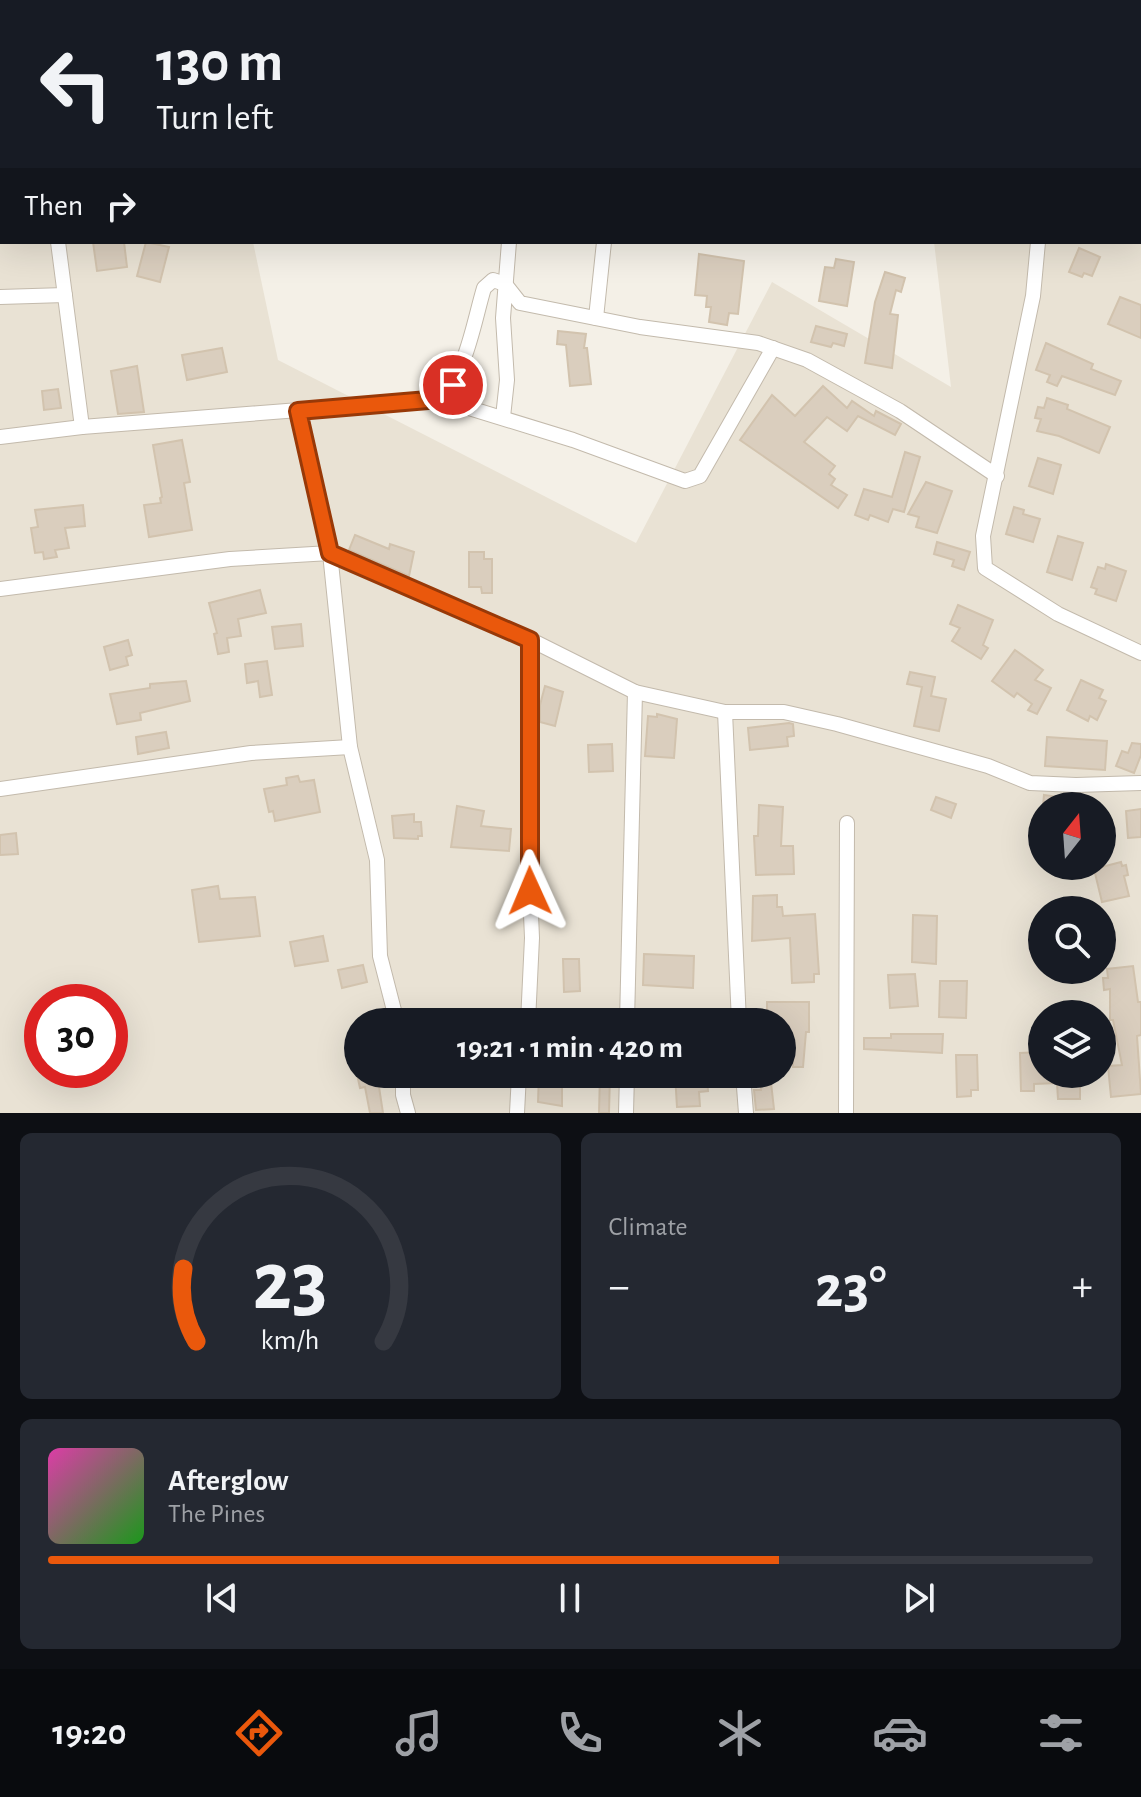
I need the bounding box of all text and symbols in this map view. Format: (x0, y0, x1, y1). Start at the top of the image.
icon: left (24, 32, 128, 136)
text: 130 m (156, 35, 283, 91)
text: Turn left (156, 100, 273, 136)
icon: right (99, 184, 143, 228)
text: Then (24, 191, 83, 221)
pin (419, 351, 487, 419)
icon: arrive (431, 363, 475, 407)
north arrow (1028, 792, 1116, 880)
map controls (1028, 792, 1116, 1088)
position arrow (488, 849, 572, 933)
button: search (1028, 896, 1116, 984)
speed limit sign: 30 (24, 984, 128, 1088)
button: layers (1028, 1000, 1116, 1088)
text: 19:21 · 1 min · 420 m (457, 1033, 683, 1063)
text: Climate (609, 1214, 687, 1240)
text: 23 (253, 1241, 328, 1325)
text: 23° (815, 1258, 887, 1318)
text: − (609, 1265, 630, 1309)
text: + (1072, 1265, 1093, 1309)
text: km/h (261, 1326, 320, 1355)
text: Afterglow (168, 1466, 289, 1496)
text: The Pines (168, 1501, 265, 1527)
icon: previous (200, 1576, 244, 1620)
icon: pause (548, 1576, 592, 1620)
icon: next (897, 1576, 941, 1620)
icon: directions (231, 1705, 287, 1761)
icon: music (391, 1705, 447, 1761)
icon: phone (552, 1705, 608, 1761)
icon: climate (712, 1705, 768, 1761)
icon: car (872, 1705, 928, 1761)
icon: filters (1033, 1705, 1089, 1761)
text: 19:20 (52, 1715, 127, 1751)

